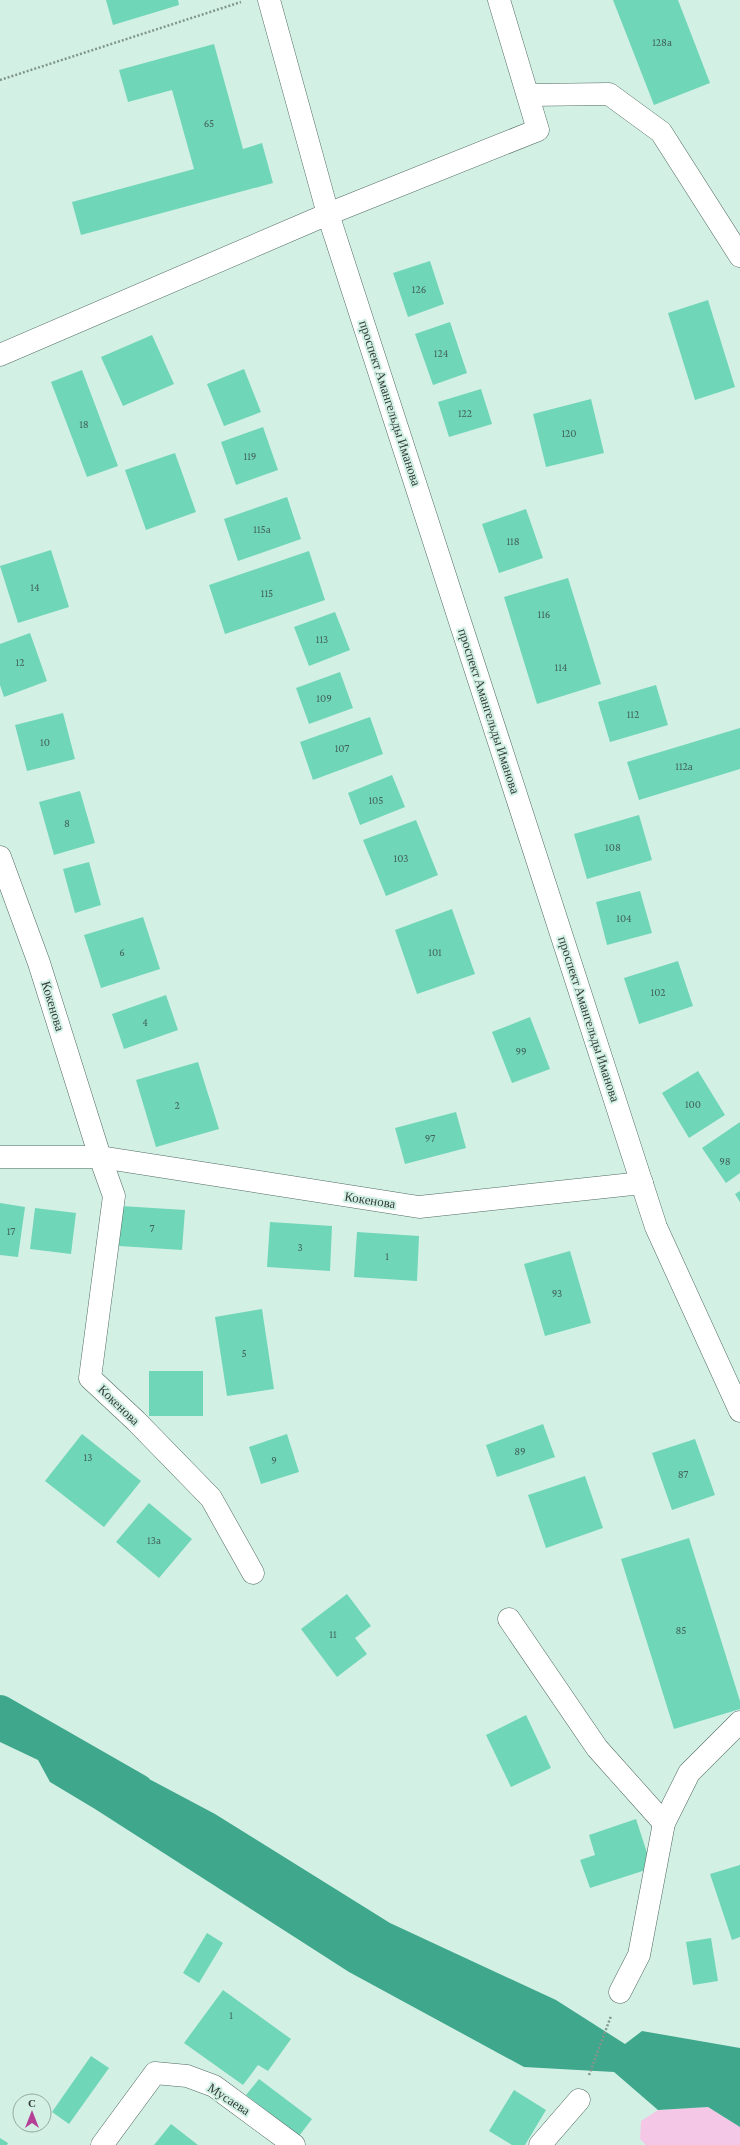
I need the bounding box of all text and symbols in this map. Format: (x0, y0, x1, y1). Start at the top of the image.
house number: 128а (652, 36, 672, 48)
house number: 65 (204, 117, 214, 129)
house number: 126 (412, 283, 426, 295)
street label: проспект Амангельды Иманова (356, 318, 424, 488)
house number: 124 (434, 347, 449, 359)
house number: 122 (458, 407, 472, 419)
house number: 18 (79, 418, 89, 430)
house number: 120 (561, 427, 577, 439)
house number: 119 (244, 450, 256, 462)
house number: 115а (253, 523, 271, 535)
house number: 118 (506, 535, 520, 547)
house number: 14 (30, 581, 40, 593)
house number: 115 (261, 587, 273, 599)
house number: 116 (538, 608, 550, 620)
street label: проспект Амангельды Иманова (455, 626, 523, 796)
house number: 113 (316, 633, 328, 645)
house number: 12 (16, 656, 24, 668)
house number: 114 (555, 661, 568, 673)
house number: 109 (316, 692, 332, 704)
house number: 112 (627, 708, 639, 720)
house number: 10 (40, 736, 50, 748)
house number: 107 (335, 742, 349, 754)
house number: 112а (675, 760, 693, 772)
house number: 105 (368, 794, 384, 806)
house number: 8 (64, 817, 70, 829)
house number: 108 (605, 841, 621, 853)
house number: 103 (394, 852, 409, 864)
house number: 104 (616, 912, 632, 924)
street label: проспект Амангельды Иманова (555, 934, 623, 1104)
house number: 6 (119, 946, 125, 958)
house number: 101 (428, 946, 442, 958)
street label: Кокенова (38, 979, 68, 1033)
house number: 102 (650, 986, 666, 998)
house number: 4 (142, 1016, 148, 1028)
house number: 99 (515, 1045, 527, 1057)
house number: 100 (685, 1098, 701, 1110)
house number: 2 (174, 1099, 180, 1111)
house number: 97 (425, 1132, 435, 1144)
house number: 98 (719, 1155, 731, 1167)
street label: Кокенова (343, 1189, 397, 1211)
house number: 7 (149, 1222, 155, 1234)
house number: 17 (7, 1225, 15, 1237)
house number: 3 (297, 1241, 303, 1253)
house number: 1 (385, 1250, 389, 1262)
house number: 93 (552, 1287, 562, 1299)
house number: 5 (241, 1347, 247, 1359)
street label: Кокенова (95, 1382, 143, 1428)
house number: 89 (514, 1445, 526, 1457)
house number: 13 (84, 1451, 92, 1463)
house number: 9 (271, 1454, 277, 1466)
house number: 87 (678, 1468, 688, 1480)
house number: 13а (147, 1534, 161, 1546)
house number: 85 (676, 1624, 686, 1636)
house number: 11 (329, 1628, 337, 1640)
house number: 1 (229, 2009, 233, 2021)
street label: Мусаева (205, 2080, 253, 2118)
north arrow (12, 2093, 52, 2133)
text: С (28, 2097, 36, 2109)

